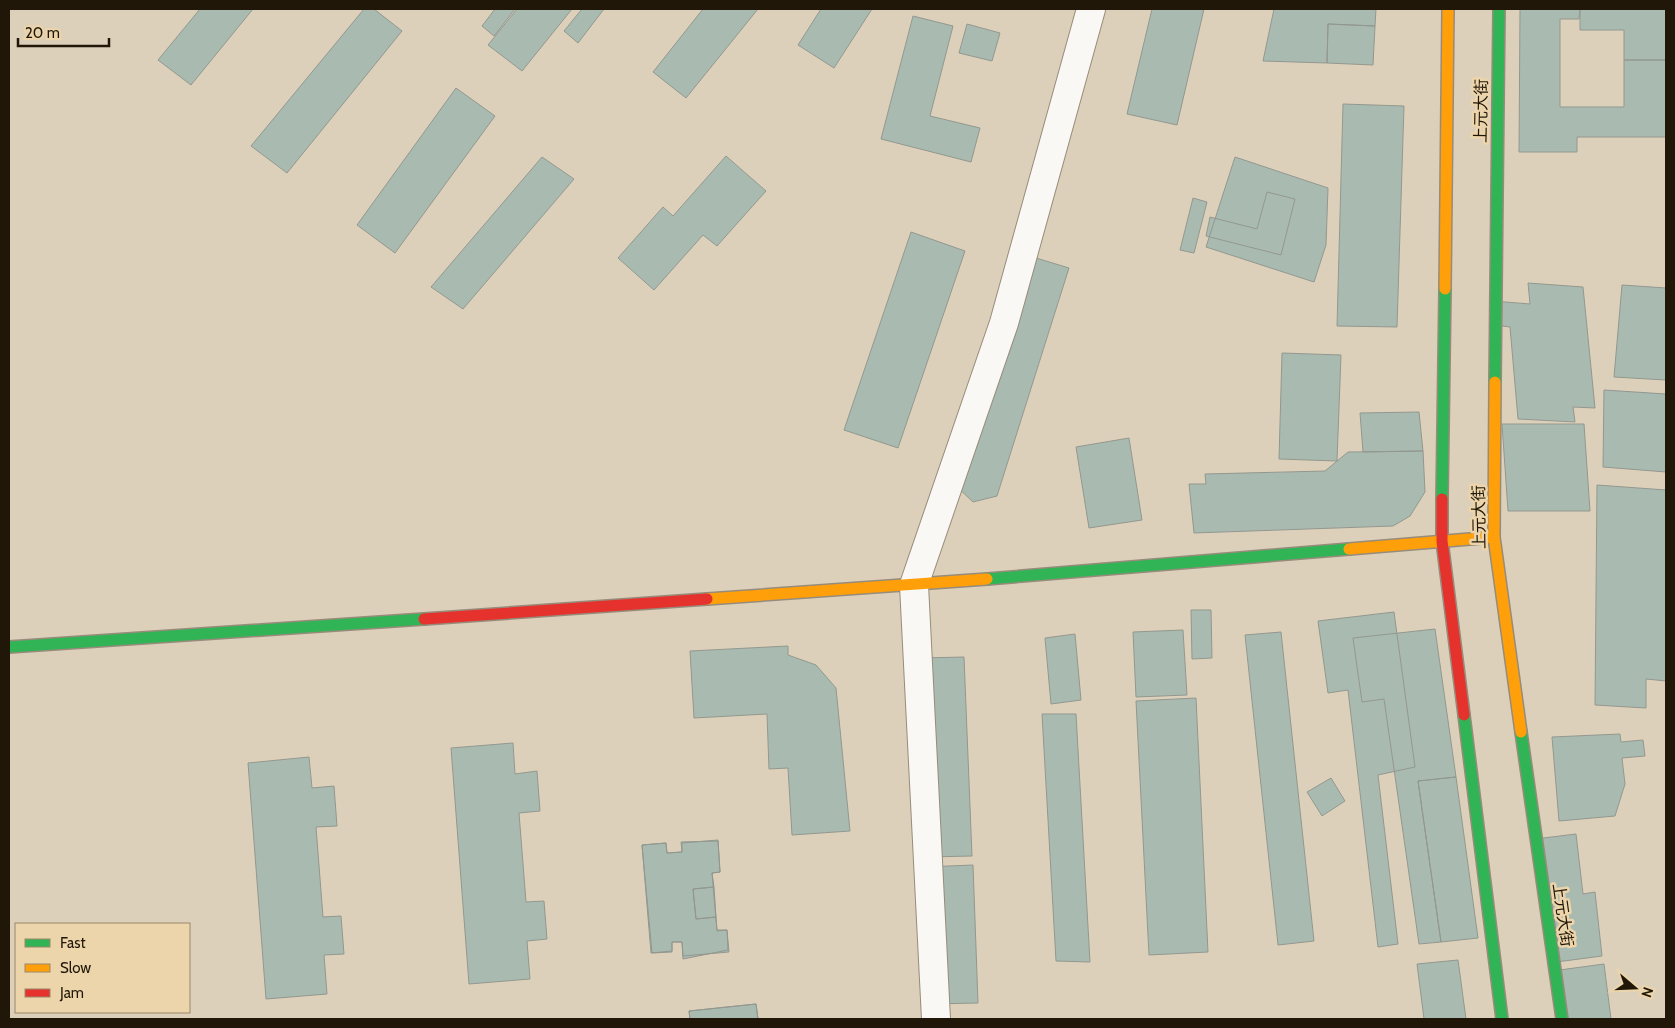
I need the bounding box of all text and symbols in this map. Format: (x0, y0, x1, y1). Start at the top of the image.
scale bar (18, 15, 109, 47)
text: 20 m (25, 24, 60, 42)
street label: 上元大街 (1471, 79, 1491, 143)
street label: 上元大街 (1469, 485, 1489, 549)
street label: 上元大街 (1549, 882, 1577, 948)
legend (15, 923, 190, 1013)
text: Fast (60, 934, 85, 952)
text: Slow (60, 959, 91, 977)
north arrow (1610, 963, 1660, 1013)
text: Jam (59, 984, 84, 1002)
text: N (1637, 985, 1657, 1000)

